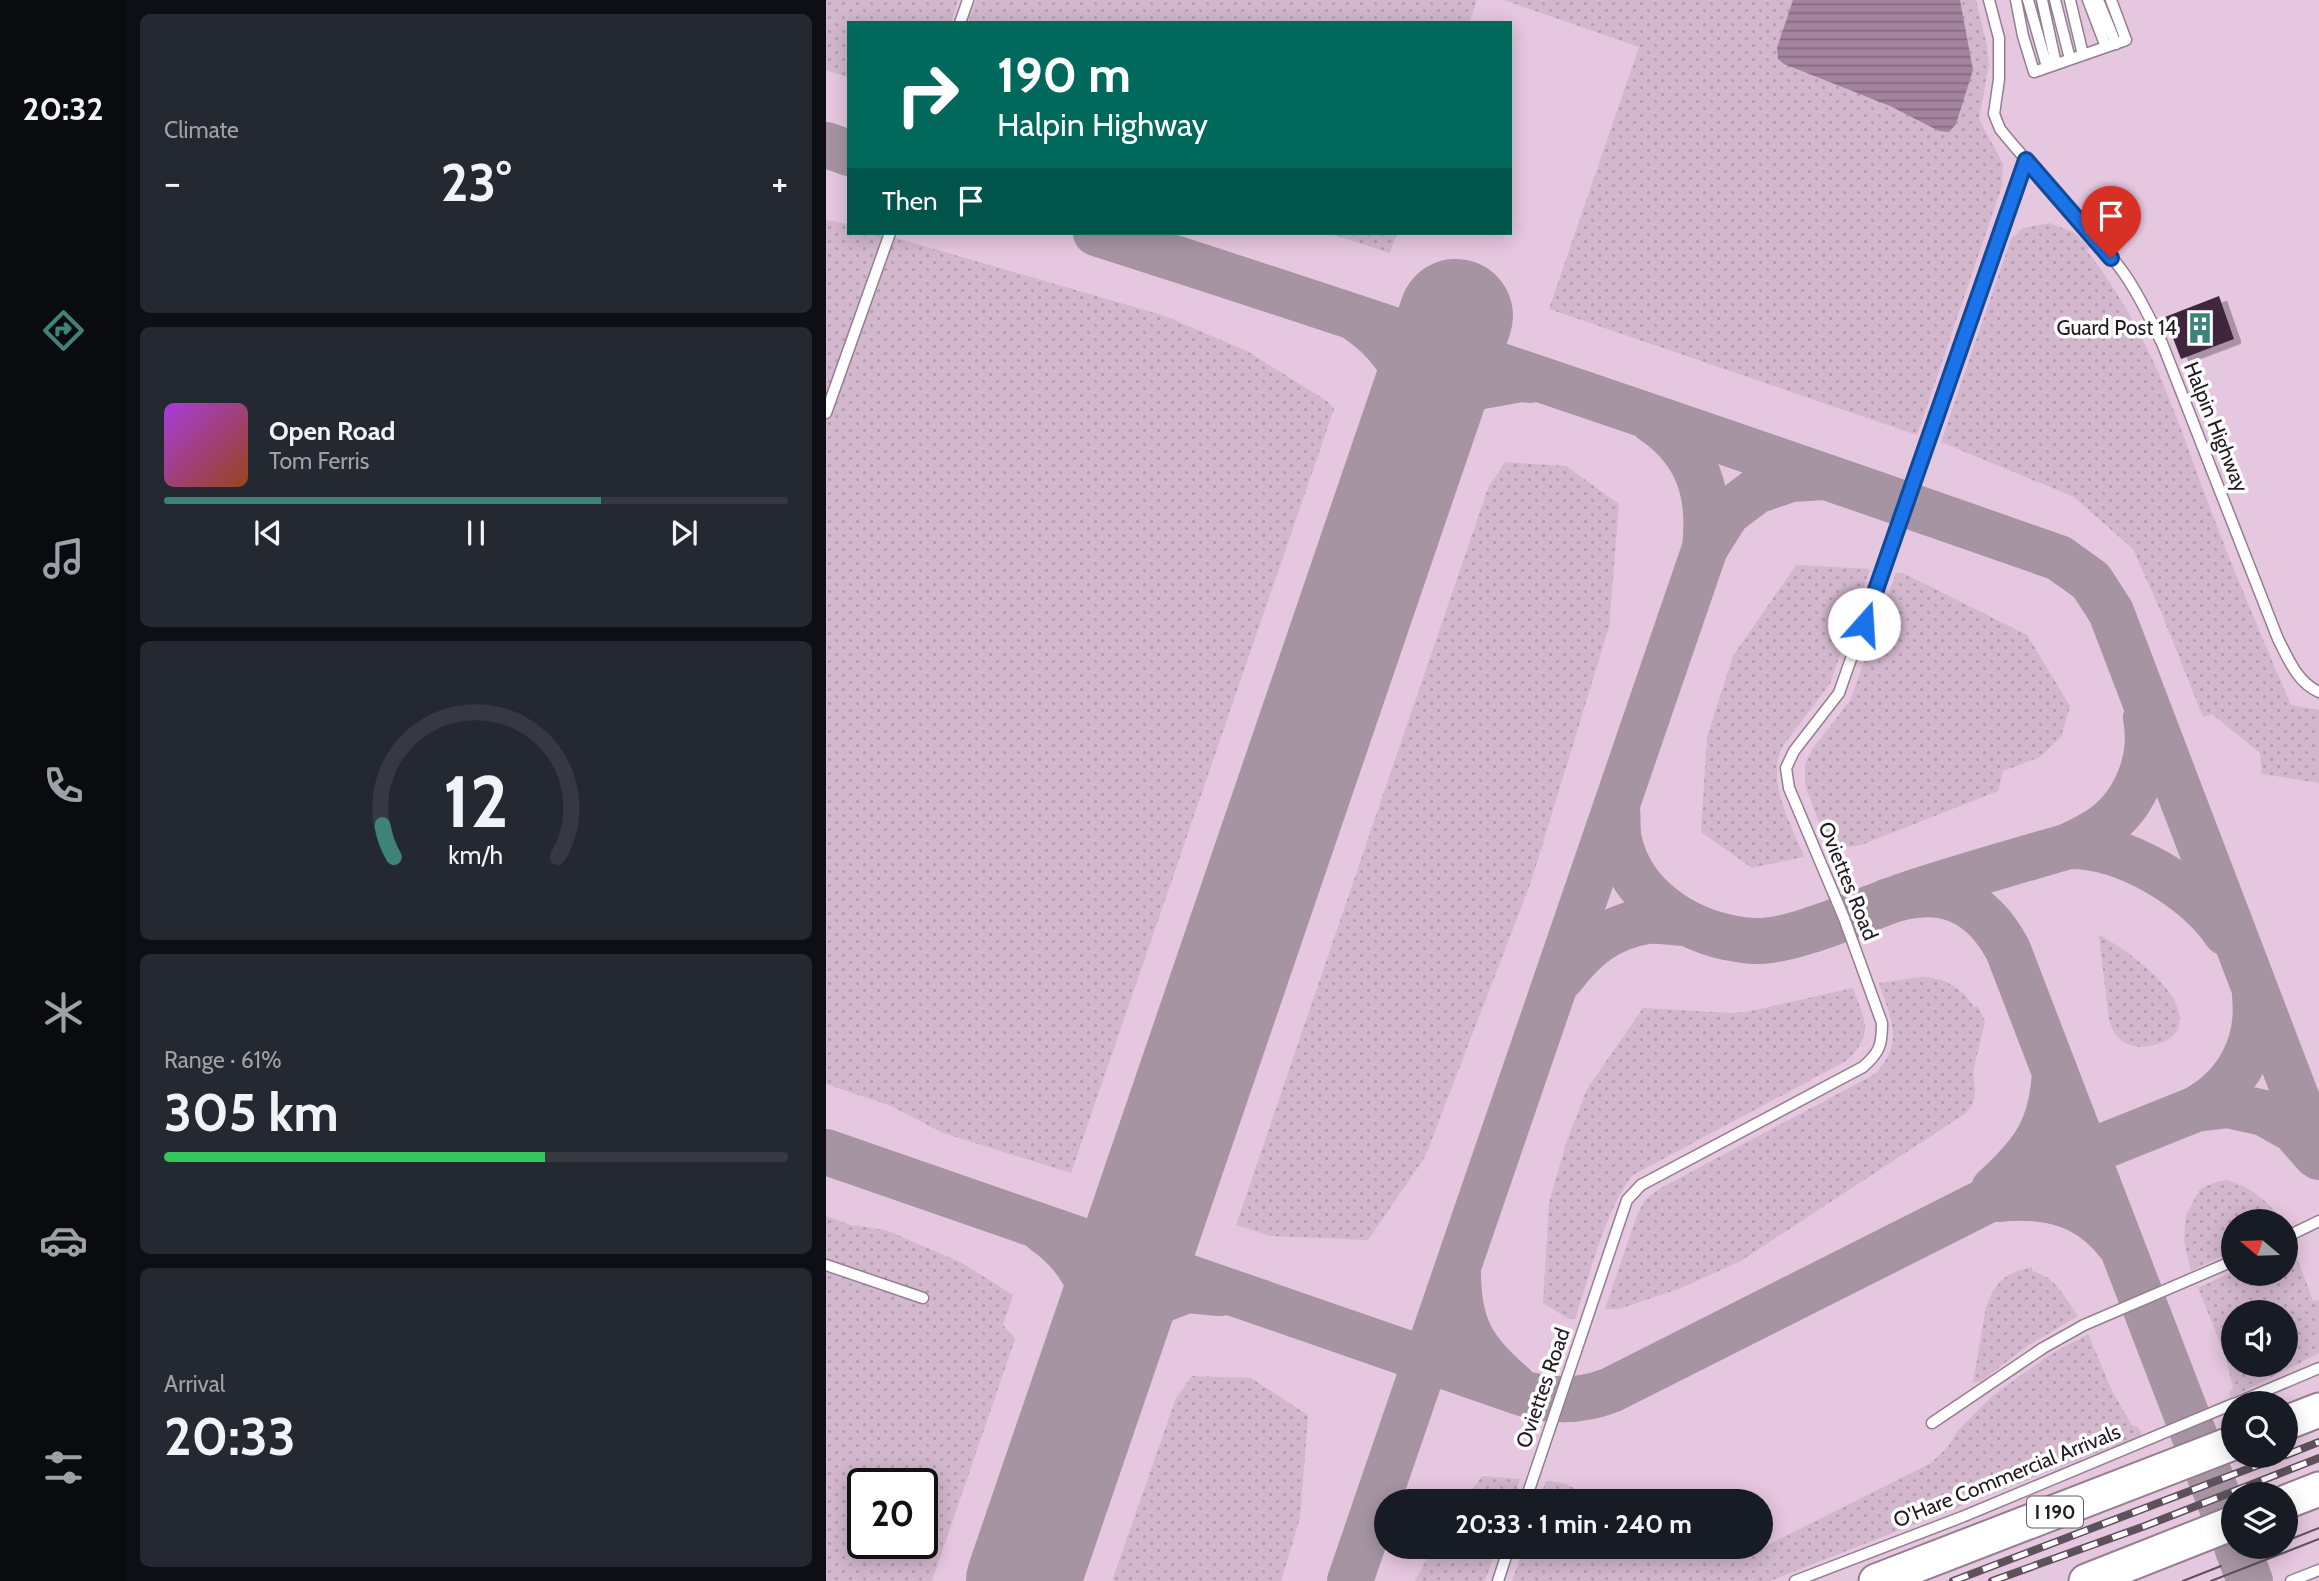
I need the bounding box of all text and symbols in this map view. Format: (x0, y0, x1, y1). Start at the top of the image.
text: 190 m (997, 45, 1131, 104)
icon: right (882, 49, 973, 140)
text: 20:32 (23, 89, 103, 128)
text: Halpin Highway (997, 105, 1208, 144)
text: Climate (164, 116, 239, 144)
text: 23° (441, 151, 511, 214)
text: − (164, 159, 181, 206)
text: + (771, 159, 788, 206)
icon: arrive (952, 182, 990, 220)
text: Then (882, 185, 938, 217)
pin (2081, 186, 2141, 258)
icon: arrive (2092, 197, 2130, 235)
icon: directions (39, 306, 88, 355)
building icon: Guard Post 14 (2183, 311, 2217, 345)
place label: Guard Post 14 (2056, 315, 2177, 340)
street label: Halpin Highway (2179, 358, 2254, 496)
text: Open Road (269, 415, 395, 447)
text: Tom Ferris (269, 447, 369, 475)
icon: previous (249, 514, 287, 552)
icon: pause (457, 514, 495, 552)
icon: next (665, 514, 703, 552)
icon: music (39, 534, 88, 583)
position arrow (1827, 587, 1901, 661)
text: 12 (443, 757, 509, 845)
icon: phone (39, 761, 88, 810)
street label: Oviettes Road (1813, 818, 1884, 944)
text: km/h (449, 839, 503, 869)
icon: climate (39, 988, 88, 1037)
text: Range · 61% (164, 1046, 282, 1074)
text: 305 km (164, 1081, 339, 1144)
north arrow (2221, 1209, 2298, 1286)
map controls (2221, 1209, 2298, 1559)
icon: car (39, 1216, 88, 1265)
button: sound (2221, 1300, 2298, 1377)
street label: Oviettes Road (1510, 1324, 1575, 1451)
text: Arrival (164, 1370, 225, 1398)
button: search (2221, 1391, 2298, 1468)
text: 20:33 (164, 1405, 296, 1468)
street label: O'Hare Commercial Arrivals (1890, 1418, 2124, 1533)
icon: filters (39, 1443, 88, 1492)
speed limit sign: 20 (847, 1468, 938, 1559)
button: layers (2221, 1482, 2298, 1559)
road number: I 190 (2027, 1496, 2083, 1528)
text: 20:33 · 1 min · 240 m (1455, 1508, 1692, 1540)

